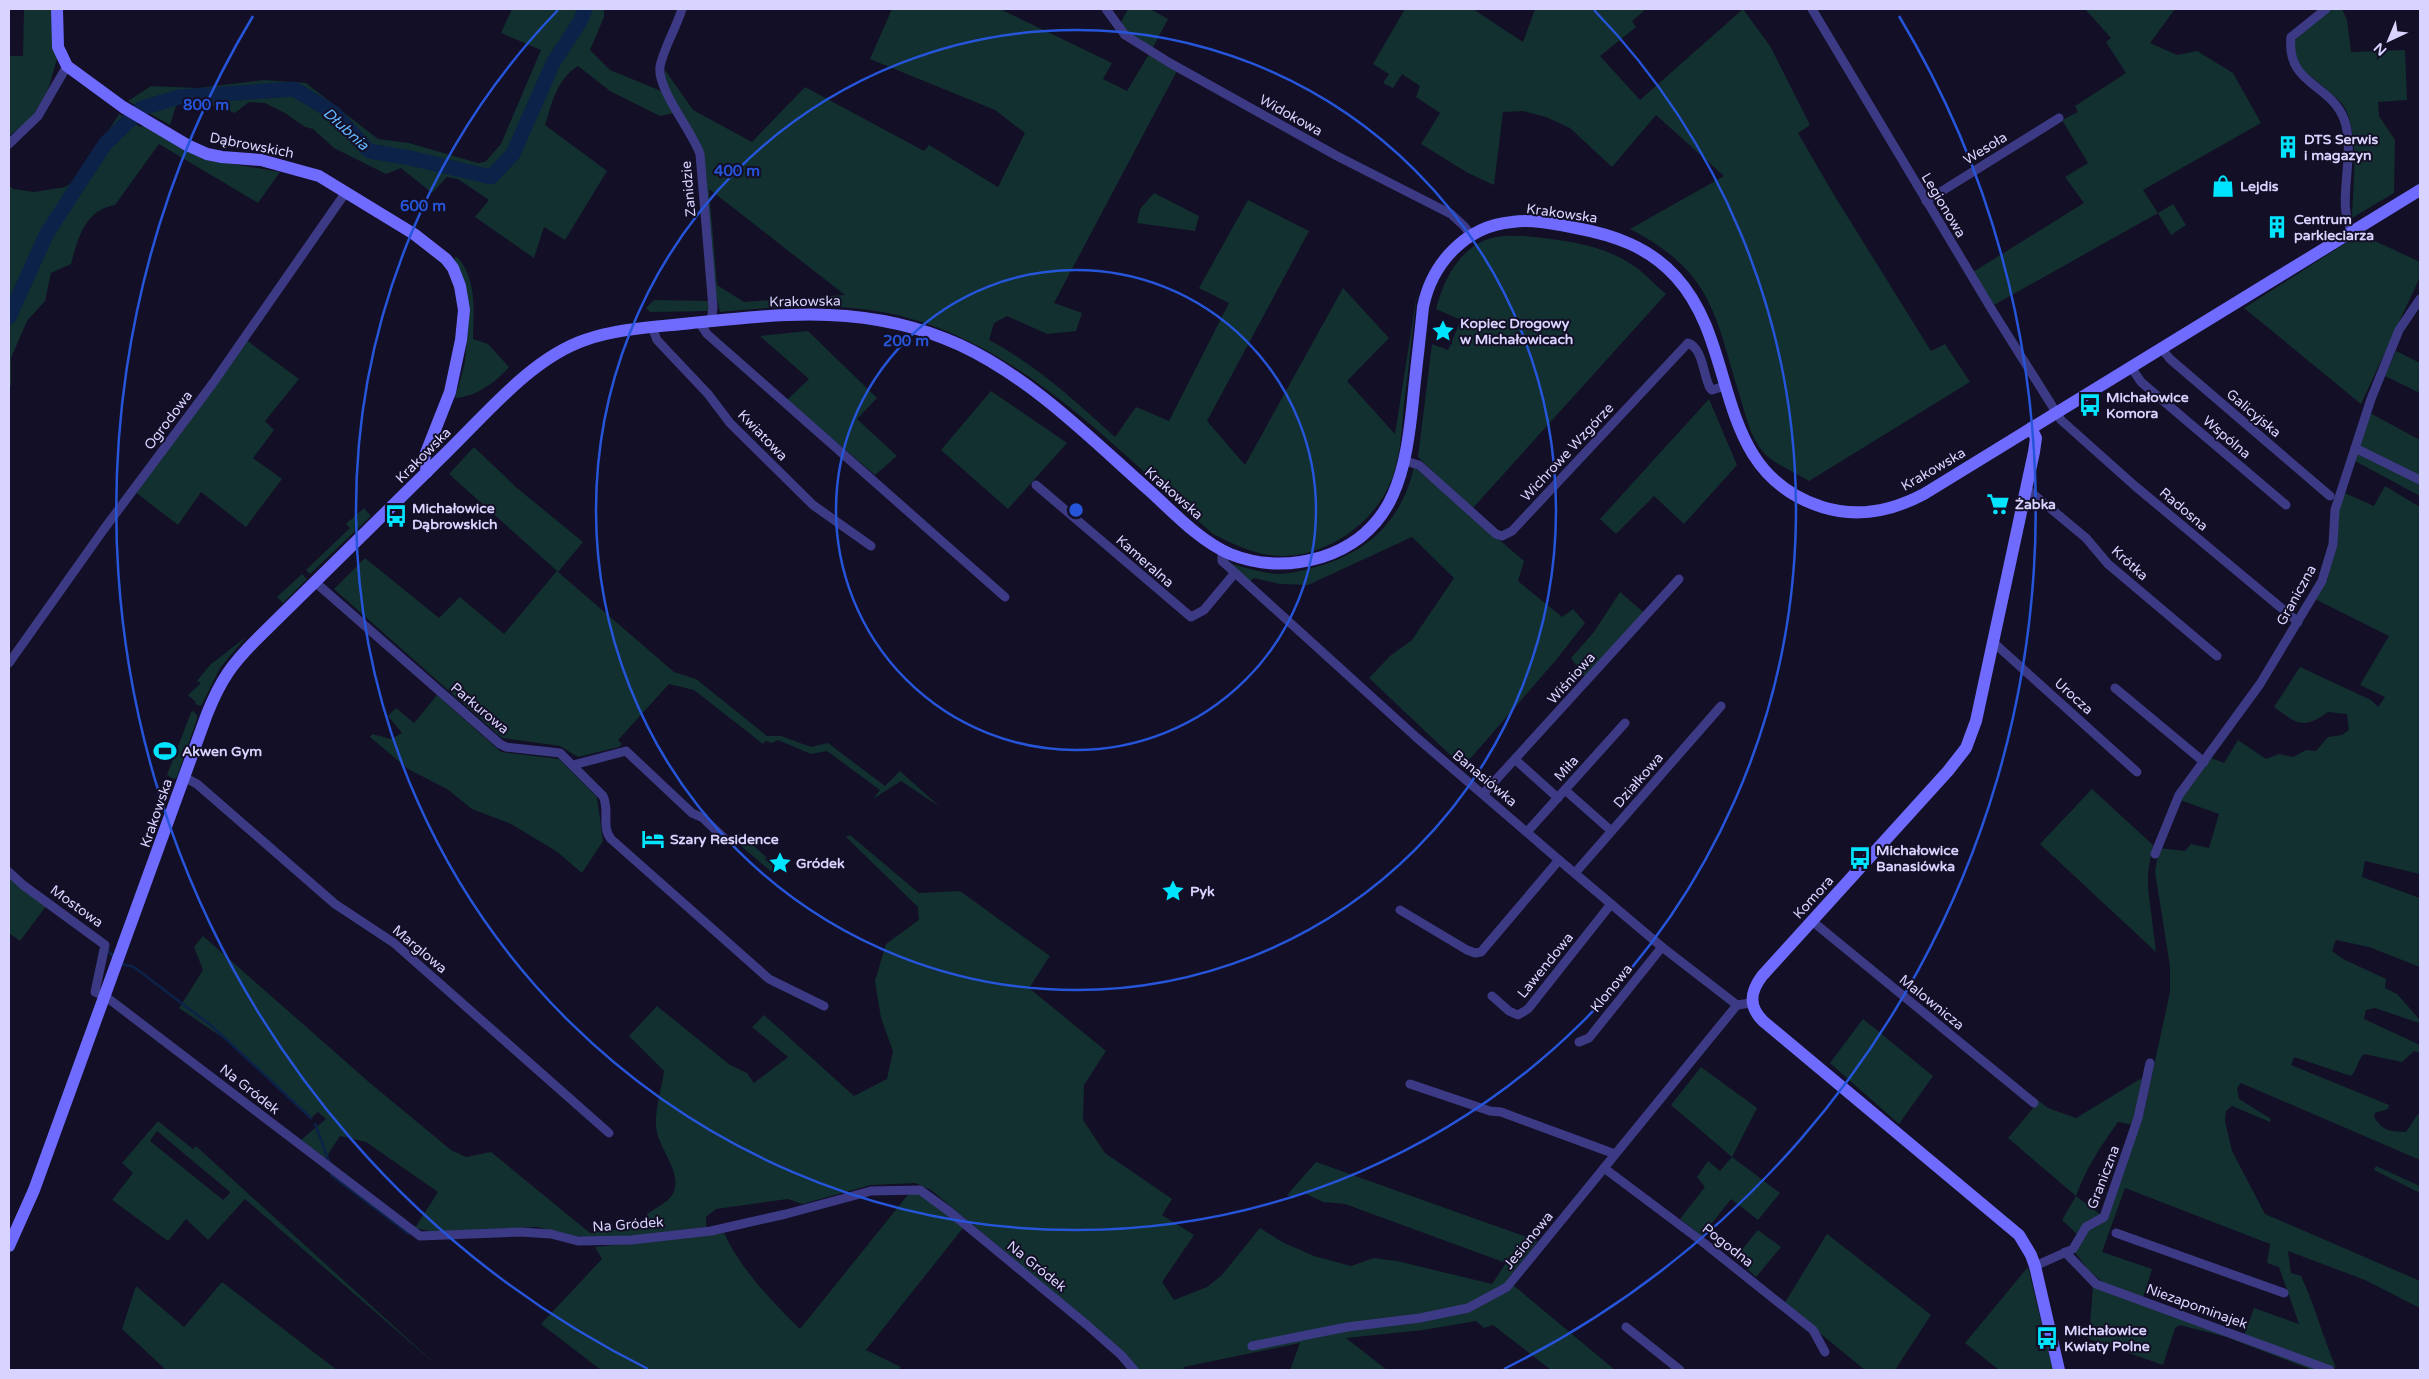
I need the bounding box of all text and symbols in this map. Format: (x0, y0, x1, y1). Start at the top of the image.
north arrow (2364, 15, 2414, 65)
text: N (2370, 39, 2390, 59)
street label: Widokowa (1256, 91, 1325, 140)
text: 800 m (183, 96, 229, 114)
water label: Dłubnia (320, 104, 373, 154)
street label: Wesoła (1960, 128, 2010, 168)
street label: Dąbrowskich (208, 129, 295, 162)
place label: DTS Serwis i magazyn (2304, 131, 2378, 164)
building icon: DTS Serwis i magazyn (2275, 134, 2301, 160)
street label: Zanidzie (678, 160, 699, 218)
text: 400 m (714, 162, 760, 180)
street label: Legionowa (1918, 170, 1970, 241)
shop icon: Lejdis (2210, 173, 2236, 199)
place label: Lejdis (2240, 178, 2279, 195)
text: 600 m (400, 197, 446, 215)
street label: Krakowska (1525, 200, 1599, 227)
place label: Centrum parkieciarza (2294, 211, 2374, 244)
building icon: Centrum parkieciarza (2264, 214, 2290, 240)
street label: Krakowska (769, 292, 841, 311)
place label: Kopiec Drogowy w Michałowicach (1460, 315, 1573, 348)
place icon: Kopiec Drogowy w Michałowicach (1430, 318, 1456, 344)
text: 200 m (883, 332, 929, 350)
street label: Galicyjska (2223, 386, 2284, 441)
street label: Ogrodowa (141, 387, 196, 453)
place label: Michałowice Komora (2106, 389, 2189, 422)
bus stop icon: Michałowice Komora (2077, 392, 2103, 418)
street label: Wichrowe Wzgórze (1517, 400, 1617, 505)
street label: Kwiatowa (734, 406, 791, 464)
street label: Wspólna (2199, 412, 2254, 462)
street label: Krakowska (392, 424, 455, 487)
street label: Krakowska (1898, 444, 1969, 495)
street label: Krakowska (1141, 463, 1206, 523)
street label: Radosna (2156, 484, 2211, 535)
supermarket icon: Żabka (1985, 491, 2011, 517)
place label: Żabka (2015, 496, 2056, 513)
place label: Michałowice Dąbrowskich (412, 500, 497, 533)
centre of rings (1067, 501, 1085, 519)
bus stop icon: Michałowice Dąbrowskich (383, 503, 409, 529)
street label: Kameralna (1112, 532, 1177, 591)
street label: Krótka (2108, 542, 2152, 584)
street label: Graniczna (2273, 562, 2320, 629)
street label: Wiśniowa (1544, 649, 1599, 708)
street label: Urocza (2051, 675, 2097, 718)
street label: Parkurowa (447, 679, 512, 738)
sports icon: Akwen Gym (152, 738, 178, 764)
place label: Akwen Gym (182, 743, 262, 760)
street label: Banasiówka (1449, 746, 1520, 810)
street label: Działkowa (1610, 749, 1667, 811)
street label: Miła (1551, 752, 1582, 785)
street label: Krakowska (137, 776, 176, 850)
hotel icon: Szary Residence (640, 826, 666, 852)
place label: Szary Residence (670, 831, 779, 848)
place label: Michałowice Banasiówka (1876, 842, 1959, 875)
bus stop icon: Michałowice Banasiówka (1847, 845, 1873, 871)
place icon: Gródek (767, 850, 793, 876)
place label: Gródek (796, 855, 845, 872)
street label: Komora (1789, 872, 1837, 923)
place icon: Pyk (1160, 878, 1186, 904)
street label: Mostowa (47, 882, 106, 931)
place label: Pyk (1190, 883, 1215, 900)
street label: Marglowa (389, 922, 450, 977)
street label: Lawendowa (1514, 929, 1577, 1002)
street label: Klonowa (1587, 961, 1636, 1016)
street label: Malownicza (1896, 971, 1968, 1034)
street label: Na Gródek (216, 1061, 283, 1118)
street label: Graniczna (2084, 1143, 2123, 1211)
street label: Jesionowa (1500, 1208, 1557, 1272)
street label: Na Gródek (592, 1214, 665, 1235)
street label: Pogodna (1699, 1220, 1757, 1271)
street label: Na Gródek (1004, 1237, 1070, 1296)
street label: Niezapominajek (2144, 1280, 2250, 1333)
place label: Michałowice Kwiaty Polne (2064, 1322, 2150, 1355)
bus stop icon: Michałowice Kwiaty Polne (2034, 1325, 2060, 1351)

